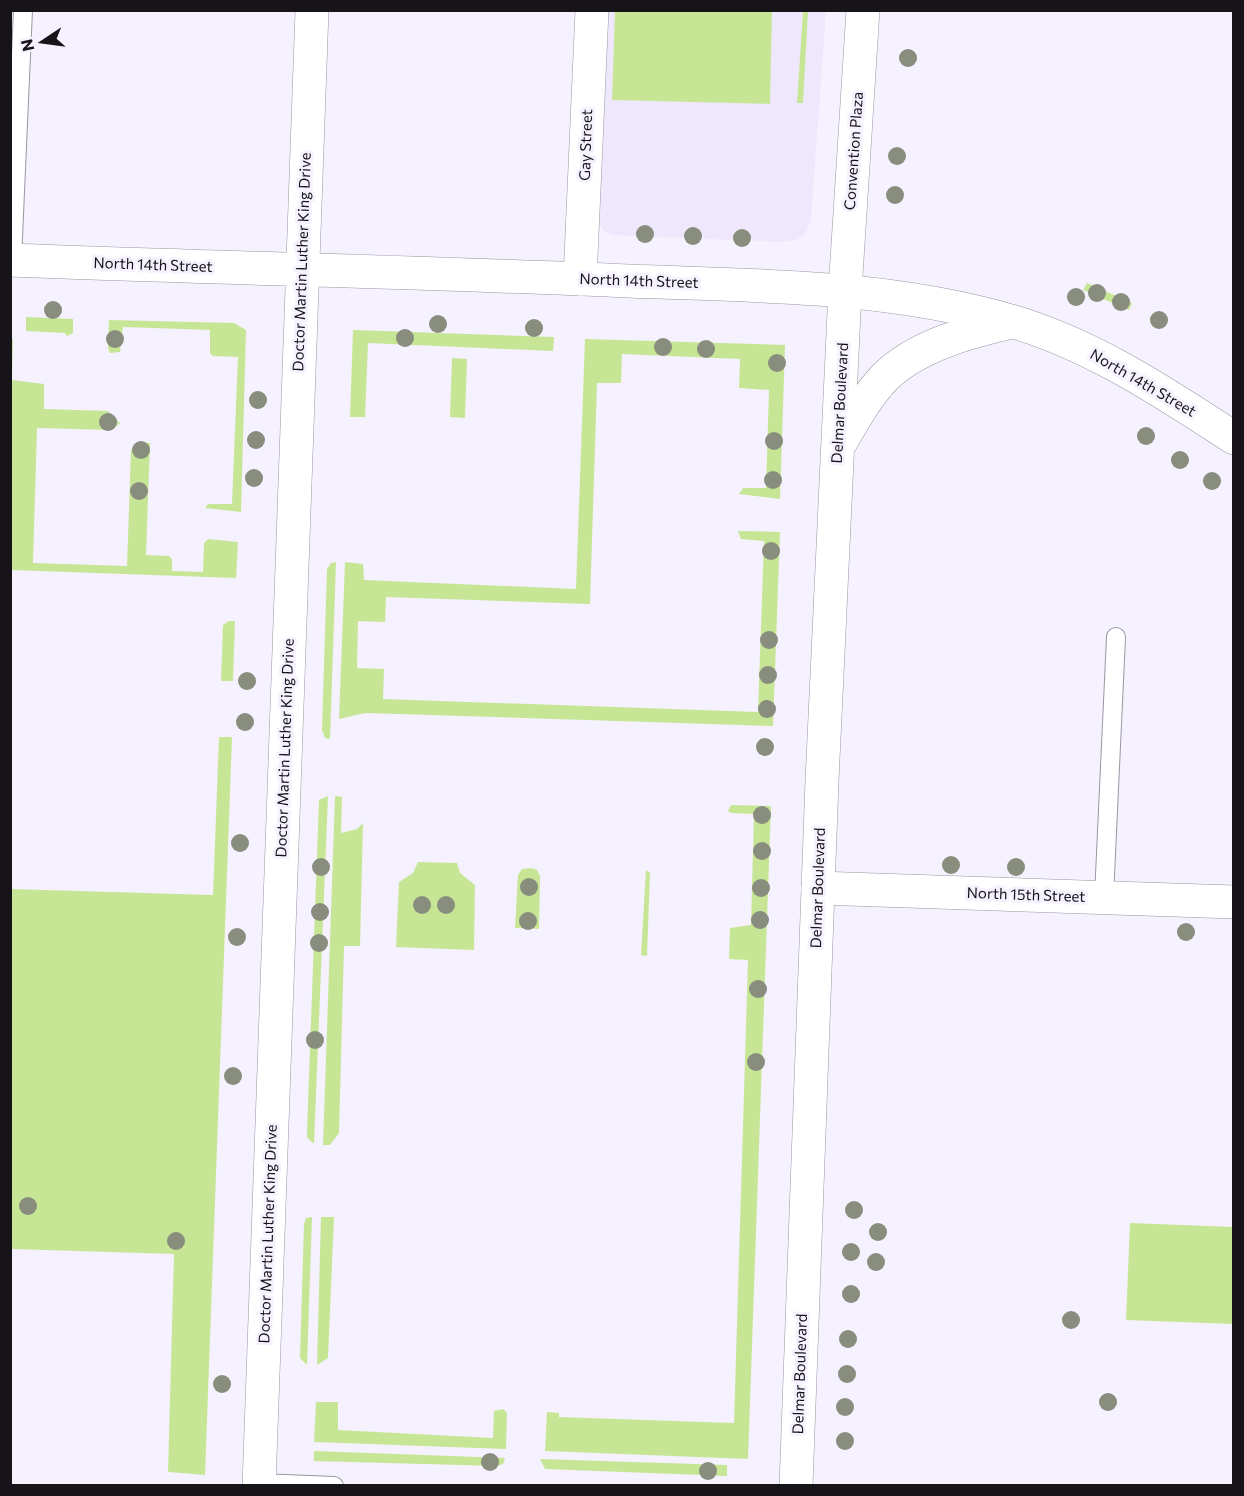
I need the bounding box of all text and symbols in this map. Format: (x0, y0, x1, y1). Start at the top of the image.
north arrow (12, 12, 72, 72)
text: N (16, 38, 38, 53)
street label: Convention Plaza (840, 91, 866, 211)
street label: Gay Street (575, 109, 595, 181)
street label: Doctor Martin Luther King Drive (288, 152, 314, 372)
street label: North 14th Street (93, 253, 213, 275)
street label: North 14th Street (579, 269, 699, 291)
street label: Delmar Boulevard (827, 342, 851, 464)
street label: North 14th Street (1087, 345, 1200, 420)
street label: Doctor Martin Luther King Drive (271, 638, 297, 858)
street label: Delmar Boulevard (806, 827, 828, 949)
street label: North 15th Street (966, 883, 1086, 905)
street label: Doctor Martin Luther King Drive (254, 1124, 280, 1344)
street label: Delmar Boulevard (788, 1313, 810, 1435)

